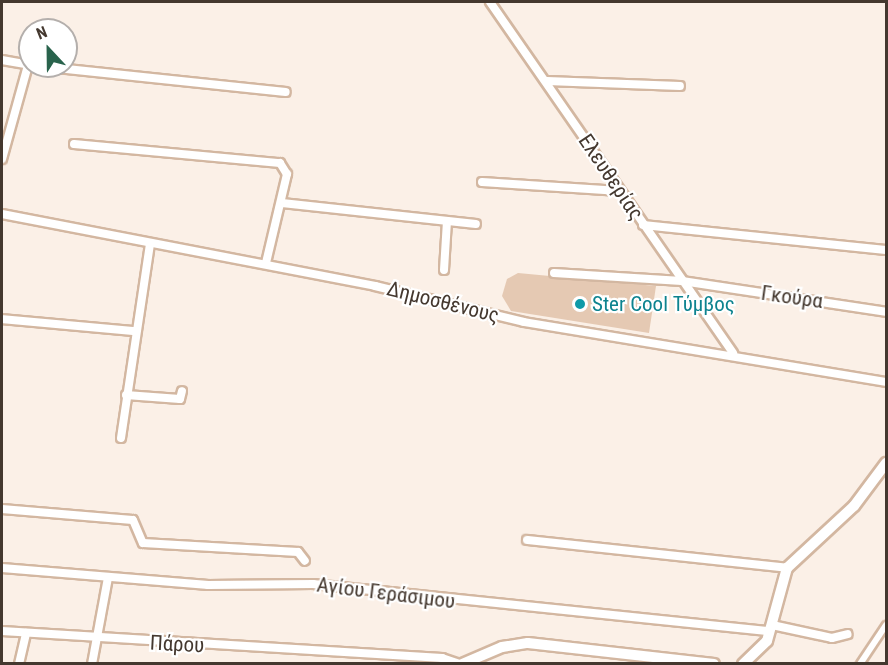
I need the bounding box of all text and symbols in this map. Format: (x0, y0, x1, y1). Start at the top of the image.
north arrow (18, 18, 78, 78)
text: N (34, 22, 50, 43)
street label: Ελευθερίας (573, 129, 649, 225)
street label: Δημοσθένους (384, 276, 502, 328)
street label: Γκούρα (760, 280, 824, 314)
place label: Ster Cool Τύμβος (592, 291, 735, 317)
marker: Ster Cool Τύμβος (573, 297, 587, 311)
street label: Αγίου Γεράσιμου (315, 572, 457, 614)
street label: Πάρου (149, 630, 205, 658)

